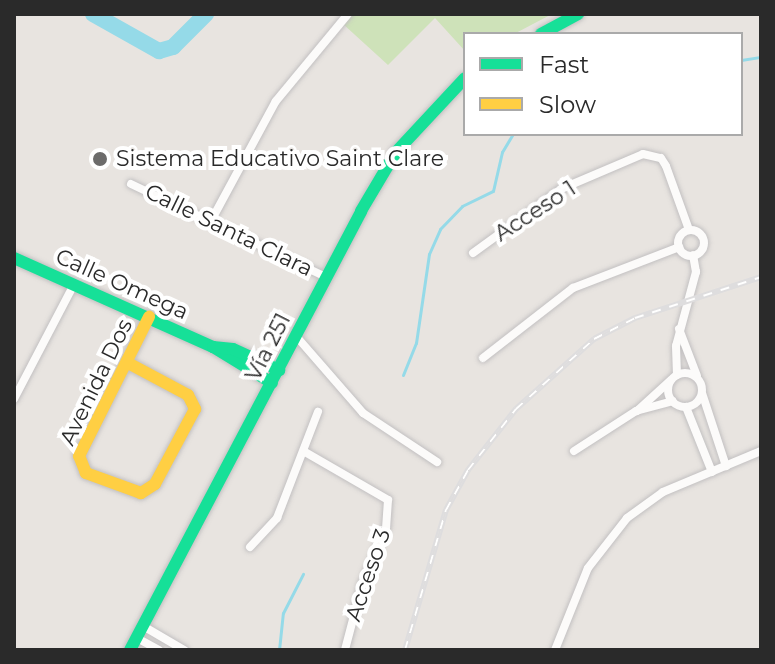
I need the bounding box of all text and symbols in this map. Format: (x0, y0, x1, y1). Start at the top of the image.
legend (463, 32, 743, 136)
text: Fast (539, 50, 589, 79)
text: Slow (539, 90, 596, 119)
place label: Sistema Educativo Saint Clare (116, 146, 444, 172)
marker: Sistema Educativo Saint Clare (91, 150, 109, 168)
street label: Acceso 1 (489, 175, 581, 247)
street label: Calle Santa Clara (141, 178, 317, 282)
street label: Calle Omega (52, 243, 192, 325)
street label: Vía 251 (240, 309, 296, 385)
street label: Avenida Dos (54, 315, 138, 449)
street label: Acceso 3 (340, 525, 396, 625)

